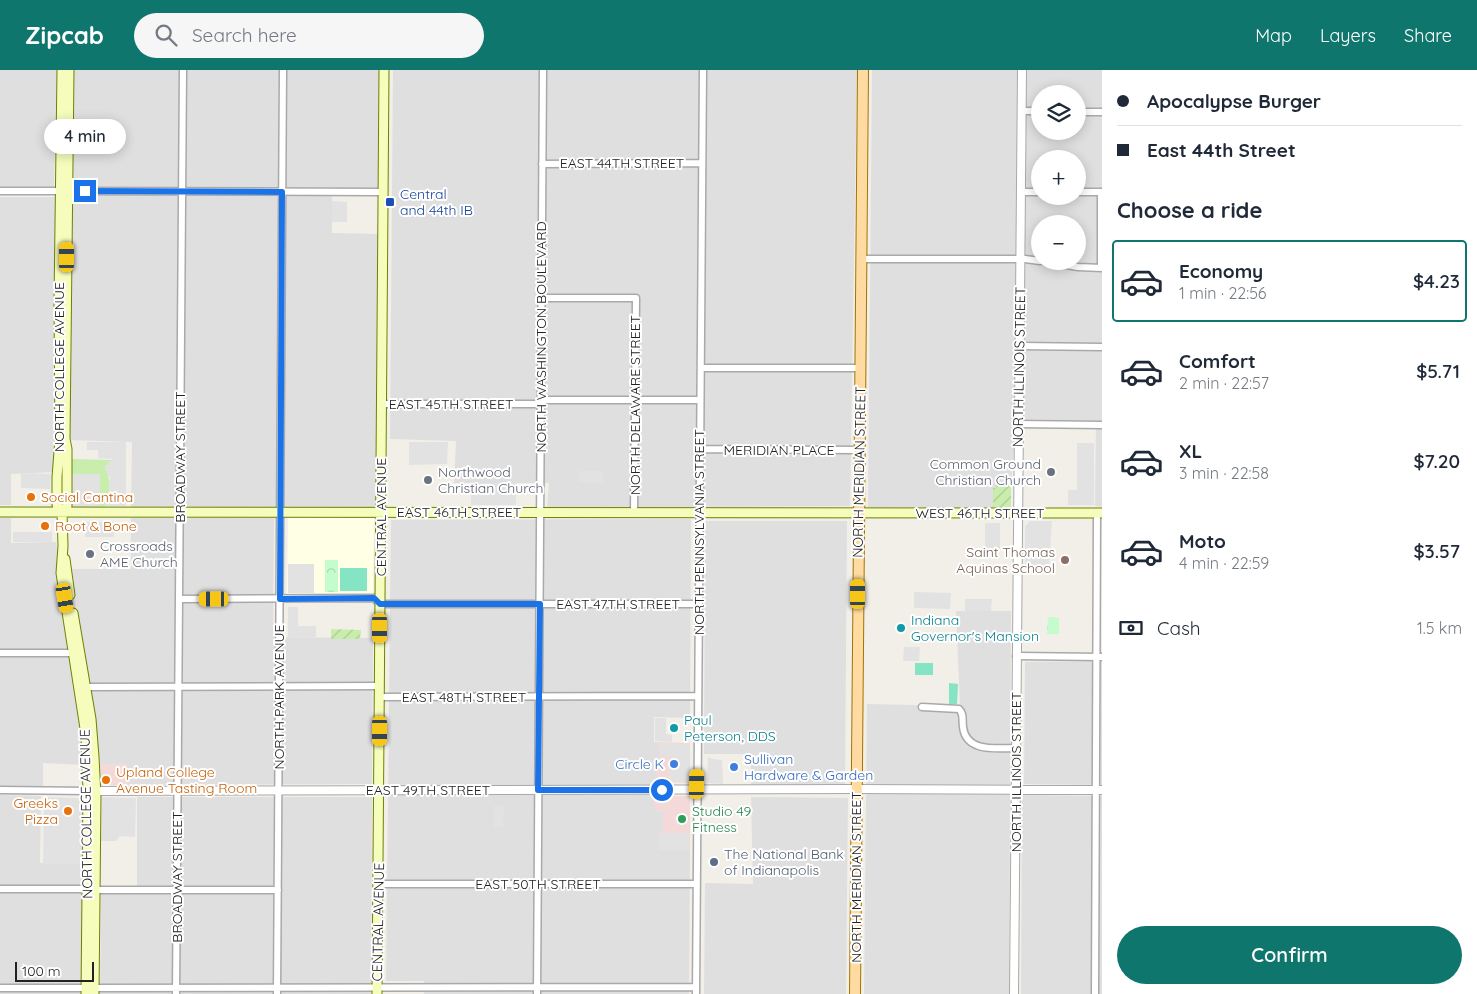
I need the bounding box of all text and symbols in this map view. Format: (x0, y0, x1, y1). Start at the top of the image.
search box (134, 13, 484, 58)
text: Zipcab (25, 20, 104, 50)
icon: search (152, 21, 180, 49)
text: Search here (192, 23, 297, 47)
text: Map (1255, 24, 1292, 47)
text: Layers (1320, 24, 1376, 47)
text: Share (1404, 24, 1452, 47)
map controls (1031, 85, 1086, 270)
button: layers (1031, 85, 1086, 140)
text: Apocalypse Burger (1147, 89, 1321, 113)
callout: 4 min (44, 118, 126, 154)
text: 4 min (64, 126, 106, 146)
text: East 44th Street (1147, 138, 1296, 162)
button: + (1031, 150, 1086, 205)
street label: EAST 44TH STREET (560, 154, 684, 172)
route end (74, 180, 96, 202)
place label: Central and 44th IB (400, 185, 473, 219)
marker: Central and 44th IB (384, 196, 396, 208)
text: Choose a ride (1117, 196, 1262, 224)
button: − (1031, 215, 1086, 270)
street label: NORTH WASHINGTON BOULEVARD (532, 221, 550, 453)
car (59, 242, 74, 272)
icon: car (1119, 259, 1164, 304)
text: Economy (1179, 259, 1263, 283)
text: $4.23 (1413, 269, 1460, 293)
street label: NORTH COLLEGE AVENUE (50, 282, 68, 452)
text: 1 min · 22:56 (1179, 283, 1266, 303)
street label: NORTH ILLINOIS STREET (1009, 287, 1029, 447)
street label: NORTH DELAWARE STREET (626, 315, 644, 495)
icon: car (1119, 349, 1164, 394)
text: Comfort (1179, 349, 1256, 373)
text: $5.71 (1416, 359, 1460, 383)
text: 2 min · 22:57 (1179, 373, 1269, 393)
street label: NORTH MERIDIAN STREET (849, 386, 869, 558)
street label: BROADWAY STREET (171, 391, 189, 523)
street label: EAST 45TH STREET (389, 395, 513, 413)
street label: NORTH PENNSYLVANIA STREET (690, 429, 708, 635)
icon: car (1119, 439, 1164, 484)
text: XL (1179, 439, 1202, 463)
street label: MERIDIAN PLACE (724, 441, 835, 459)
text: $7.20 (1413, 449, 1460, 473)
place label: Common Ground Christian Church (930, 455, 1041, 489)
street label: CENTRAL AVENUE (372, 458, 390, 576)
place label: Northwood Christian Church (438, 463, 544, 497)
text: 3 min · 22:58 (1179, 463, 1269, 483)
marker: Common Ground Christian Church (1045, 466, 1057, 478)
marker: Northwood Christian Church (422, 474, 434, 486)
place label: Social Cantina (41, 488, 133, 506)
marker: Social Cantina (25, 491, 37, 503)
street label: EAST 46TH STREET (397, 503, 521, 521)
street label: WEST 46TH STREET (916, 504, 1044, 522)
place label: Root & Bone (55, 517, 137, 535)
marker: Root & Bone (39, 520, 51, 532)
icon: car (1119, 529, 1164, 574)
text: Moto (1179, 529, 1226, 553)
place label: Crossroads AME Church (100, 537, 178, 571)
text: $3.57 (1414, 539, 1460, 563)
place label: Saint Thomas Aquinas School (956, 543, 1055, 577)
marker: Crossroads AME Church (84, 548, 96, 560)
text: 4 min · 22:59 (1179, 553, 1269, 573)
marker: Saint Thomas Aquinas School (1059, 554, 1071, 566)
car (850, 579, 865, 609)
car (55, 582, 74, 614)
car (199, 592, 229, 607)
street label: EAST 47TH STREET (556, 595, 680, 613)
place label: Indiana Governor's Mansion (911, 611, 1039, 645)
car (372, 613, 387, 643)
icon: cash (1117, 614, 1145, 642)
text: Cash (1157, 616, 1201, 640)
text: 1.5 km (1417, 618, 1462, 638)
marker: Indiana Governor's Mansion (895, 622, 907, 634)
street label: NORTH PARK AVENUE (270, 624, 288, 770)
street label: EAST 48TH STREET (402, 688, 526, 706)
street label: NORTH ILLINOIS STREET (1007, 692, 1025, 852)
place label: Paul Peterson, DDS (684, 711, 776, 745)
car (372, 716, 387, 746)
marker: Paul Peterson, DDS (668, 722, 680, 734)
street label: NORTH COLLEGE AVENUE (76, 729, 96, 899)
place label: Sullivan Hardware & Garden (744, 750, 873, 784)
place label: Circle K (615, 755, 664, 773)
marker: Circle K (668, 758, 680, 770)
marker: Sullivan Hardware & Garden (728, 761, 740, 773)
place label: Upland College Avenue Tasting Room (116, 763, 257, 797)
car (689, 769, 704, 799)
marker: Upland College Avenue Tasting Room (100, 774, 112, 786)
route start (651, 779, 673, 801)
street label: EAST 49TH STREET (366, 781, 490, 799)
street label: NORTH MERIDIAN STREET (847, 791, 865, 963)
place label: Greeks Pizza (13, 794, 58, 828)
place label: Studio 49 Fitness (692, 802, 751, 836)
marker: Greeks Pizza (62, 805, 74, 817)
street label: BROADWAY STREET (168, 811, 186, 943)
marker: Studio 49 Fitness (676, 813, 688, 825)
place label: The National Bank of Indianapolis (724, 845, 844, 879)
marker: The National Bank of Indianapolis (708, 856, 720, 868)
street label: CENTRAL AVENUE (368, 863, 388, 981)
street label: EAST 50TH STREET (475, 875, 601, 893)
button: Confirm (1117, 926, 1462, 984)
scale bar (15, 959, 94, 982)
text: 100 m (22, 962, 60, 980)

